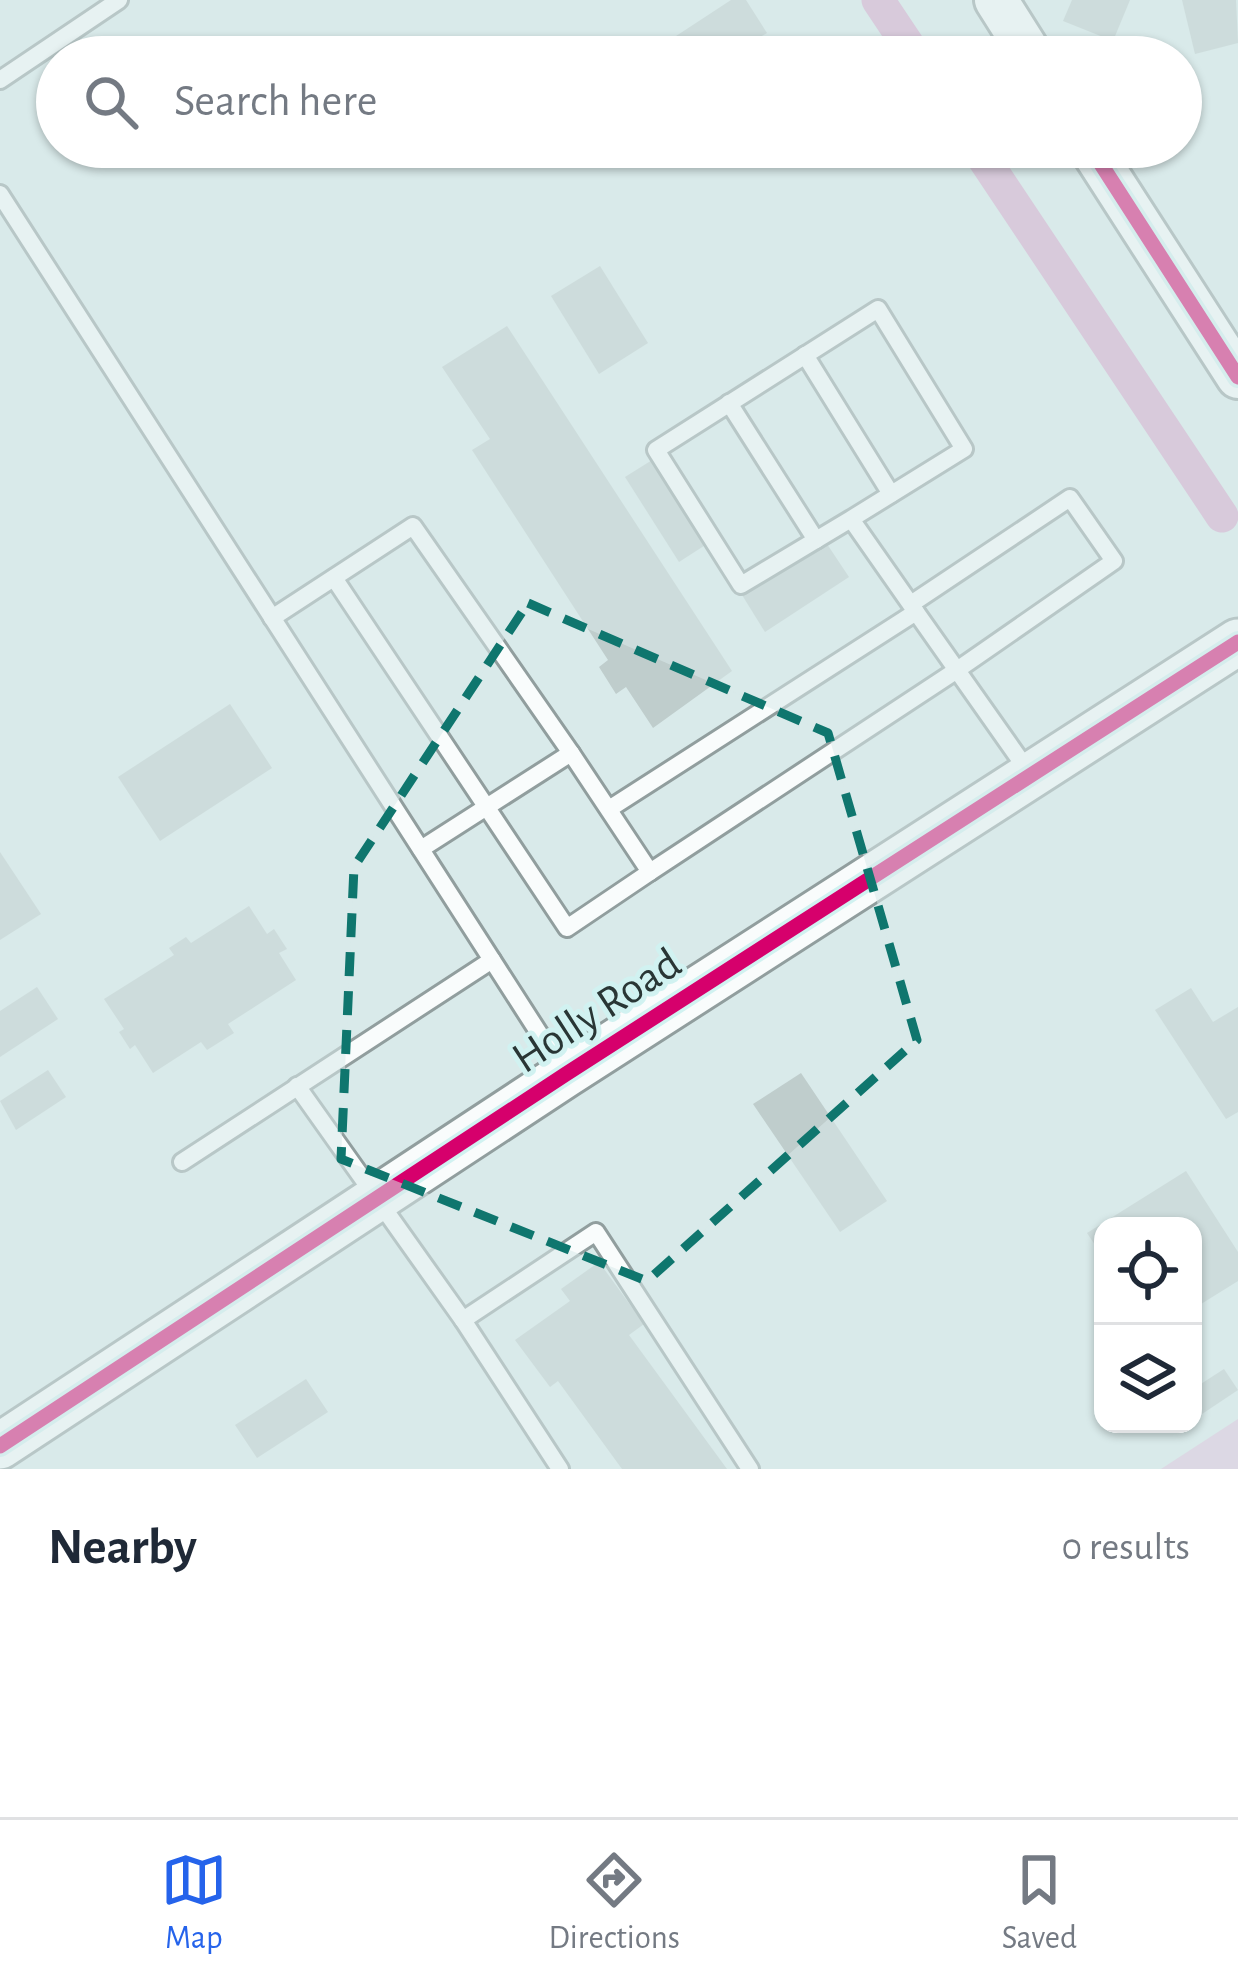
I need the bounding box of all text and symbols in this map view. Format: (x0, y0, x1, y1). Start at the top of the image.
search box (36, 36, 1202, 168)
icon: search (78, 69, 144, 135)
text: Search here (174, 79, 377, 124)
street label: Holly Road (505, 940, 689, 1082)
map controls (1094, 1217, 1202, 1433)
button: locate (1094, 1217, 1202, 1325)
button: layers (1094, 1325, 1202, 1433)
text: Nearby (48, 1522, 197, 1573)
text: 0 results (1062, 1528, 1190, 1567)
tab: Map (161, 1847, 227, 1959)
tab: Directions (548, 1847, 680, 1959)
tab: Saved (1002, 1847, 1077, 1959)

